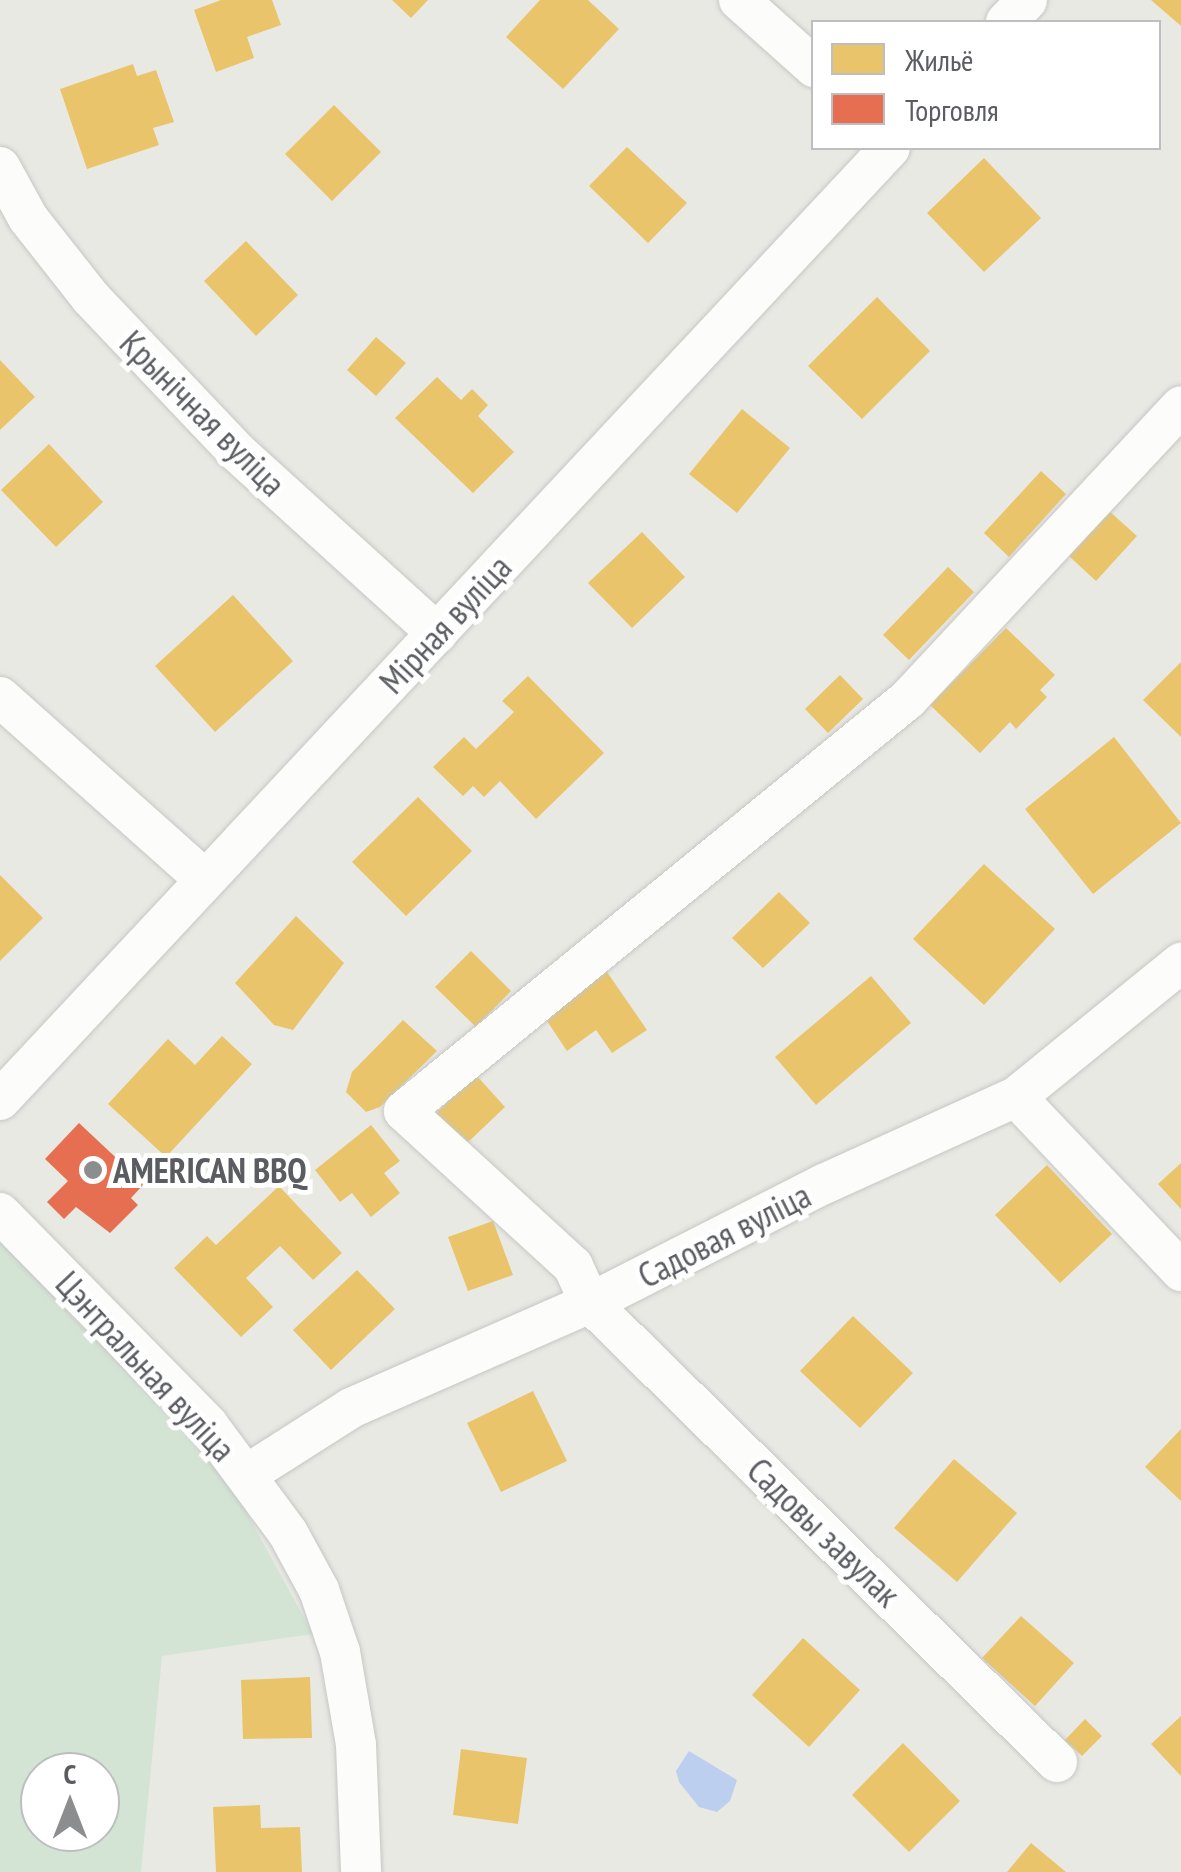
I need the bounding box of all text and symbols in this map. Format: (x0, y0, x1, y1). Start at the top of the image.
legend (811, 20, 1161, 150)
text: Жильё (905, 40, 973, 79)
text: Торговля (905, 90, 999, 129)
street label: Крынічная вуліца (112, 322, 294, 504)
street label: Мірная вуліца (371, 546, 519, 702)
place label: AMERICAN BBQ (113, 1149, 307, 1191)
marker: AMERICAN BBQ (82, 1159, 104, 1181)
street label: Садовая вуліца (631, 1174, 817, 1296)
street label: Цэнтральная вуліца (48, 1263, 244, 1469)
street label: Садовы завулак (739, 1449, 909, 1615)
north arrow (20, 1752, 120, 1852)
text: С (64, 1755, 76, 1792)

